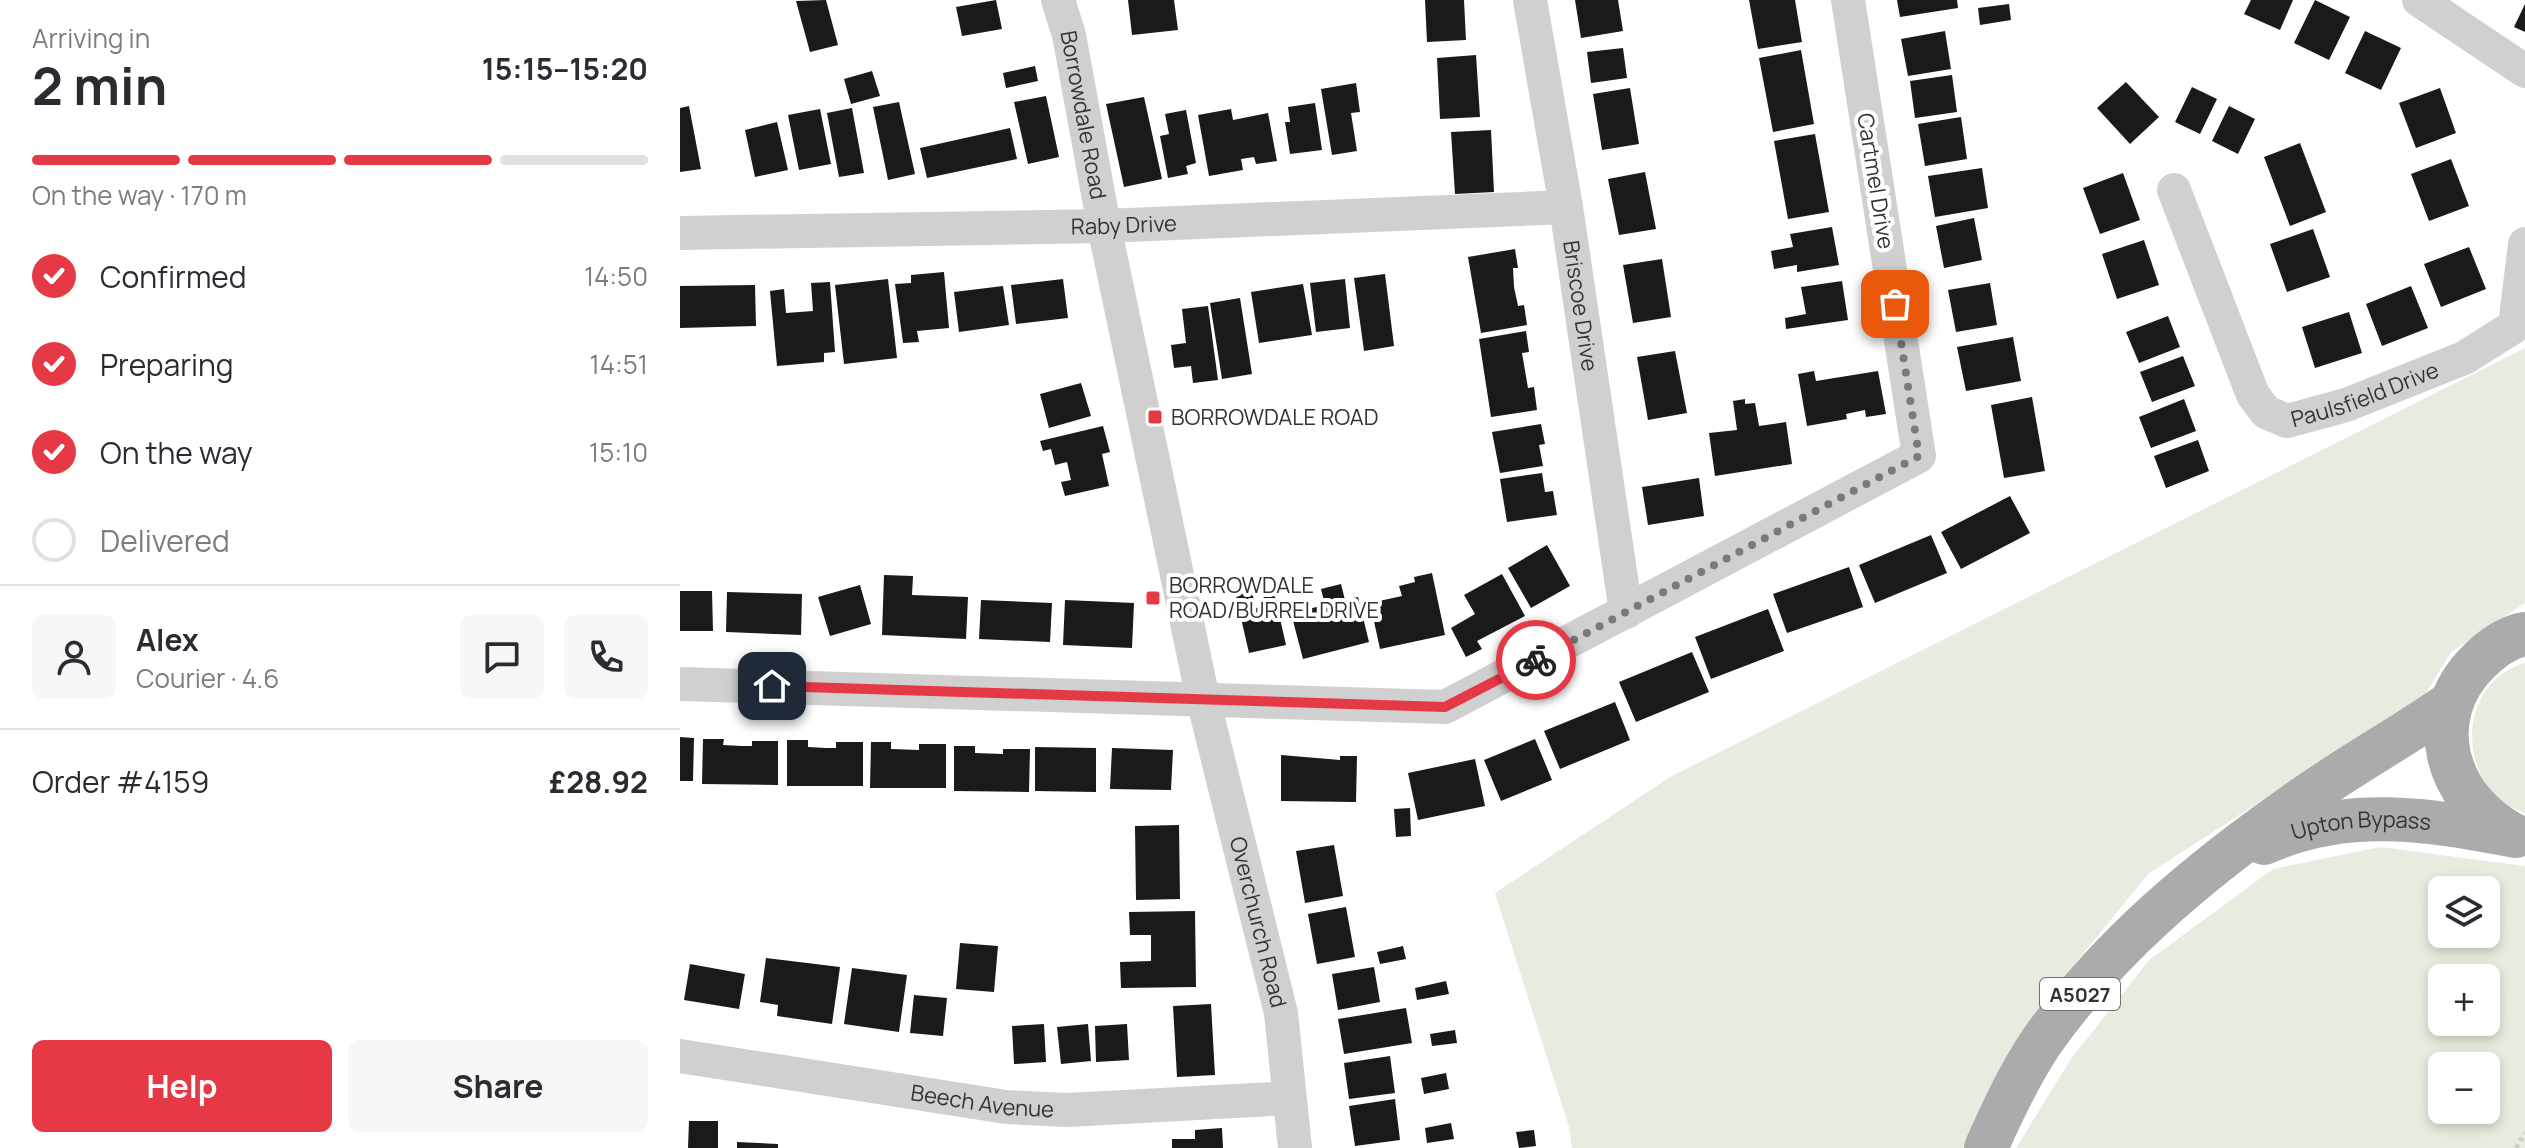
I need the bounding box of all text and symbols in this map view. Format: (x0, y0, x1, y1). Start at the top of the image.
text: Arriving in (32, 20, 150, 56)
street label: Borrowdale Road (1053, 28, 1114, 202)
text: 15:15–15:20 (482, 48, 648, 89)
text: 2 min (32, 50, 167, 121)
street label: Cartmel Drive (1850, 111, 1902, 251)
text: On the way · 170 m (32, 177, 247, 213)
street label: Raby Drive (1071, 208, 1178, 242)
street label: Briscoe Drive (1556, 238, 1605, 373)
icon: check (32, 254, 76, 298)
text: Confirmed (100, 256, 247, 297)
text: 14:50 (584, 258, 648, 294)
pin (1861, 270, 1929, 338)
icon: bag (1873, 282, 1917, 326)
icon: check (32, 342, 76, 386)
text: Preparing (100, 344, 234, 385)
text: 14:51 (590, 346, 648, 382)
street label: Paulsfield Drive (2287, 355, 2443, 434)
place label: BORROWDALE ROAD (1171, 402, 1378, 432)
marker: BORROWDALE ROAD (1146, 408, 1164, 426)
icon: check (32, 430, 76, 474)
text: On the way (100, 432, 253, 473)
text: 15:10 (589, 434, 648, 470)
text: Delivered (100, 520, 230, 561)
place label: BORROWDALE ROAD/BURREL DRIVE (1169, 570, 1379, 625)
marker: BORROWDALE ROAD/BURREL DRIVE (1144, 589, 1162, 607)
button: person (32, 615, 116, 699)
button: chat (460, 615, 544, 699)
button: phone (564, 615, 648, 699)
text: Alex (136, 619, 199, 660)
courier (1496, 620, 1576, 700)
icon: bike (1514, 638, 1558, 682)
pin (738, 652, 806, 720)
text: Courier · 4.6 (136, 660, 279, 696)
icon: home (750, 664, 794, 708)
text: Order #4159 (32, 761, 209, 802)
text: £28.92 (549, 761, 648, 802)
street label: Upton Bypass (2287, 804, 2433, 847)
street label: Overchurch Road (1223, 833, 1294, 1011)
map controls (2428, 876, 2500, 1124)
button: layers (2428, 876, 2500, 948)
button: + (2428, 964, 2500, 1036)
road number: A5027 (2040, 978, 2120, 1010)
button: Help (32, 1040, 332, 1132)
button: Share (348, 1040, 648, 1132)
button: − (2428, 1052, 2500, 1124)
street label: Beech Avenue (909, 1077, 1055, 1124)

